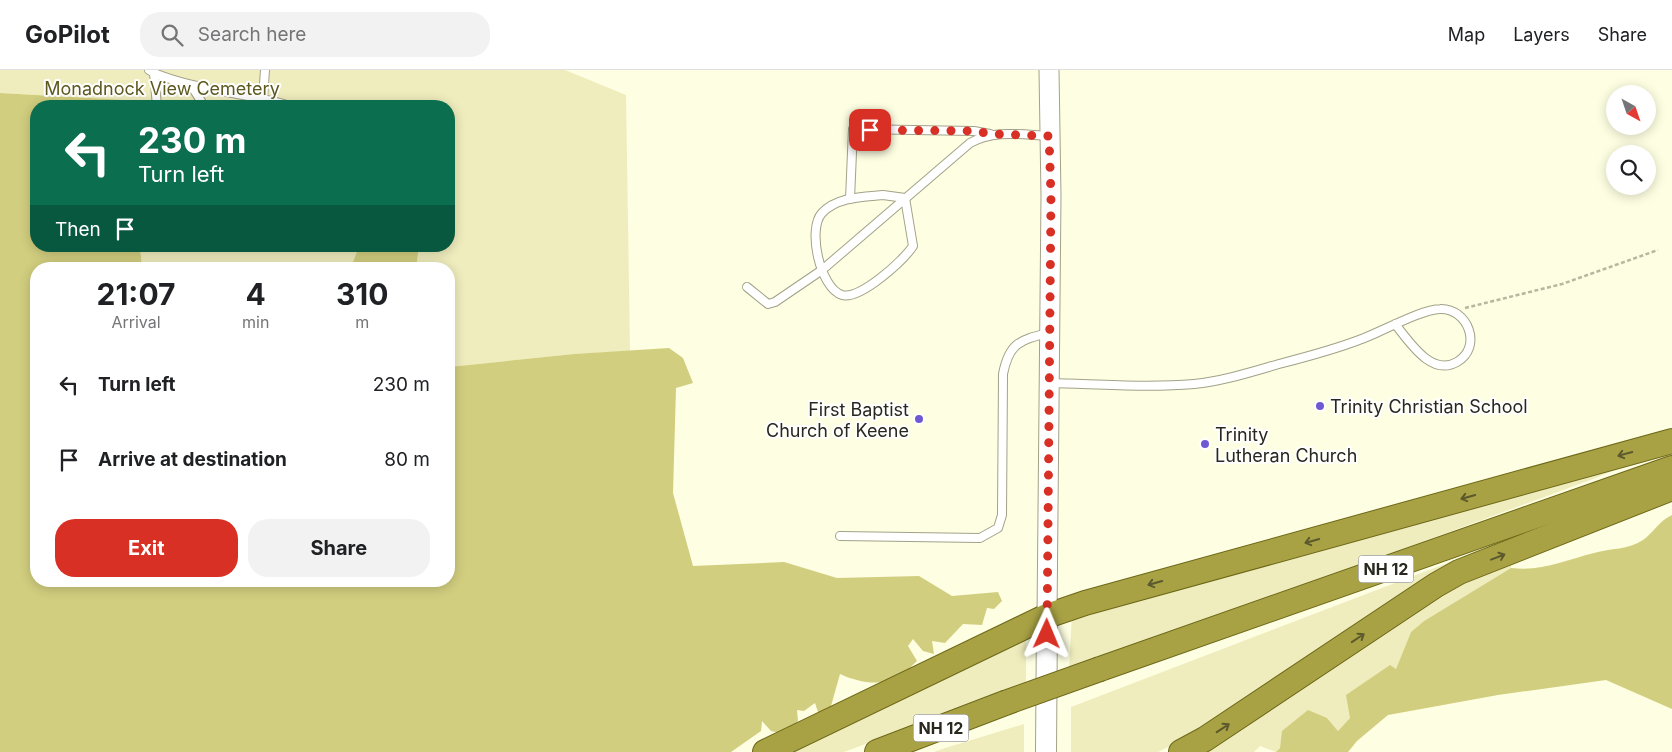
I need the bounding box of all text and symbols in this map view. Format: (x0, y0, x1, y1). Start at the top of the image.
search box (140, 12, 490, 57)
text: GoPilot (25, 20, 110, 49)
icon: search (158, 21, 186, 49)
text: Search here (198, 23, 306, 46)
text: Map (1448, 24, 1485, 45)
text: Layers (1513, 24, 1570, 45)
text: Share (1598, 24, 1647, 45)
park label: Monadnock View Cemetery (44, 78, 280, 99)
north arrow (1606, 85, 1656, 135)
map controls (1606, 85, 1656, 195)
pin (849, 109, 891, 151)
icon: arrive (856, 116, 884, 144)
text: 230 m (138, 119, 246, 161)
icon: left (55, 120, 120, 185)
button: search (1606, 145, 1656, 195)
text: Turn left (138, 161, 224, 187)
icon: arrive (111, 215, 139, 243)
text: Then (55, 218, 101, 241)
text: 21:07 (97, 276, 175, 312)
text: 4 (246, 276, 266, 312)
text: 310 (336, 276, 388, 312)
text: Arrival (111, 312, 161, 332)
text: min (242, 312, 269, 332)
text: m (355, 312, 369, 332)
icon: left (55, 371, 83, 399)
text: Turn left (98, 373, 176, 396)
text: 230 m (373, 373, 430, 396)
place label: Trinity Christian School (1330, 396, 1528, 417)
place label: First Baptist Church of Keene (766, 399, 909, 441)
marker: Trinity Christian School (1314, 400, 1326, 412)
marker: First Baptist Church of Keene (913, 413, 925, 425)
place label: Trinity Lutheran Church (1215, 424, 1357, 466)
marker: Trinity Lutheran Church (1199, 438, 1211, 450)
icon: arrive (55, 446, 83, 474)
text: Arrive at destination (98, 448, 287, 471)
text: 80 m (384, 448, 430, 471)
one-way arrow (1617, 450, 1633, 459)
one-way arrow (1461, 493, 1477, 502)
button: Exit (55, 519, 238, 577)
button: Share (248, 519, 430, 577)
one-way arrow (1304, 536, 1320, 546)
one-way arrow (1490, 552, 1505, 561)
road number: NH 12 (1358, 556, 1414, 582)
one-way arrow (1147, 579, 1163, 589)
position arrow (1020, 607, 1072, 659)
one-way arrow (1351, 633, 1365, 643)
road number: NH 12 (914, 714, 968, 741)
one-way arrow (1215, 723, 1229, 733)

